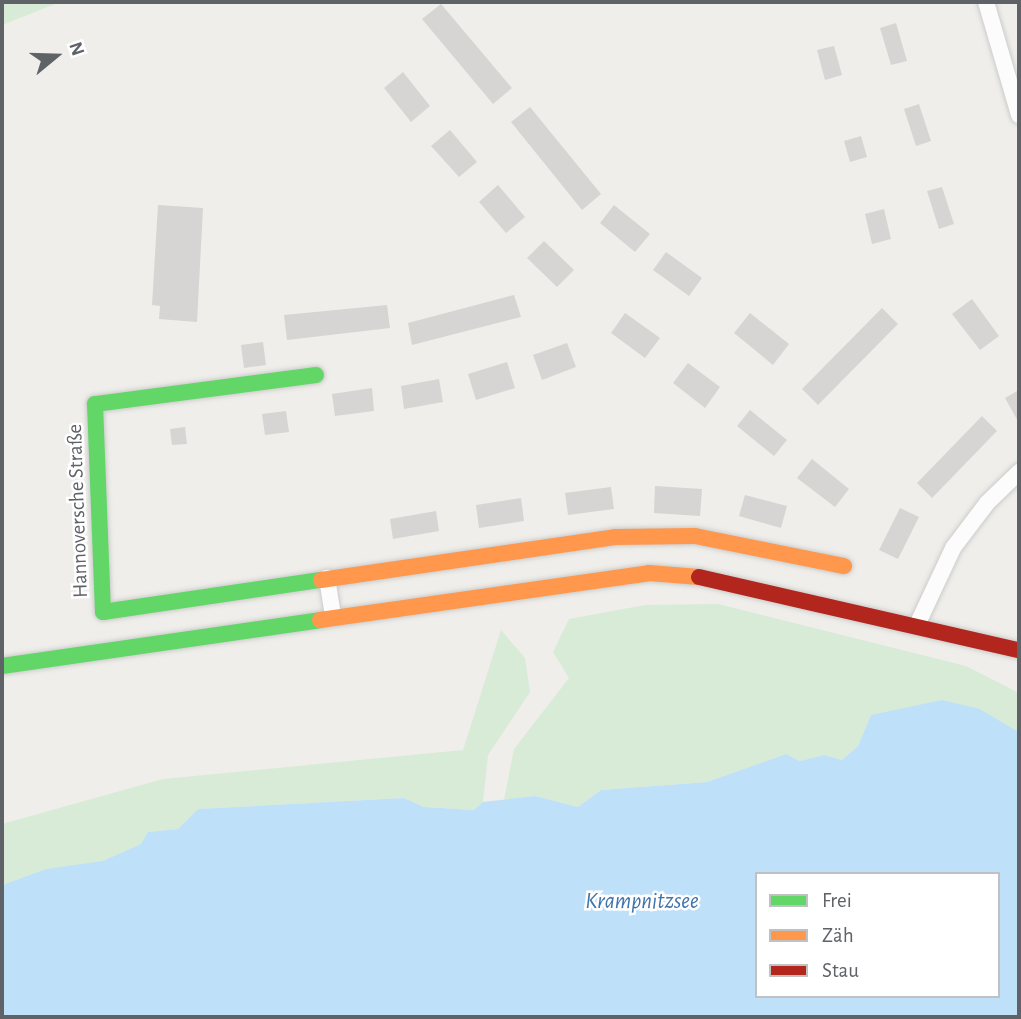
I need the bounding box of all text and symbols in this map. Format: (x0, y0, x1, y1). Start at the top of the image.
north arrow (21, 21, 91, 91)
text: N (65, 40, 87, 58)
street label: Hannoversche Straße (62, 424, 94, 598)
legend (755, 872, 1000, 998)
water label: Krampnitzsee (585, 888, 699, 916)
text: Frei (822, 890, 852, 911)
text: Zäh (822, 925, 854, 946)
text: Stau (822, 960, 859, 981)

